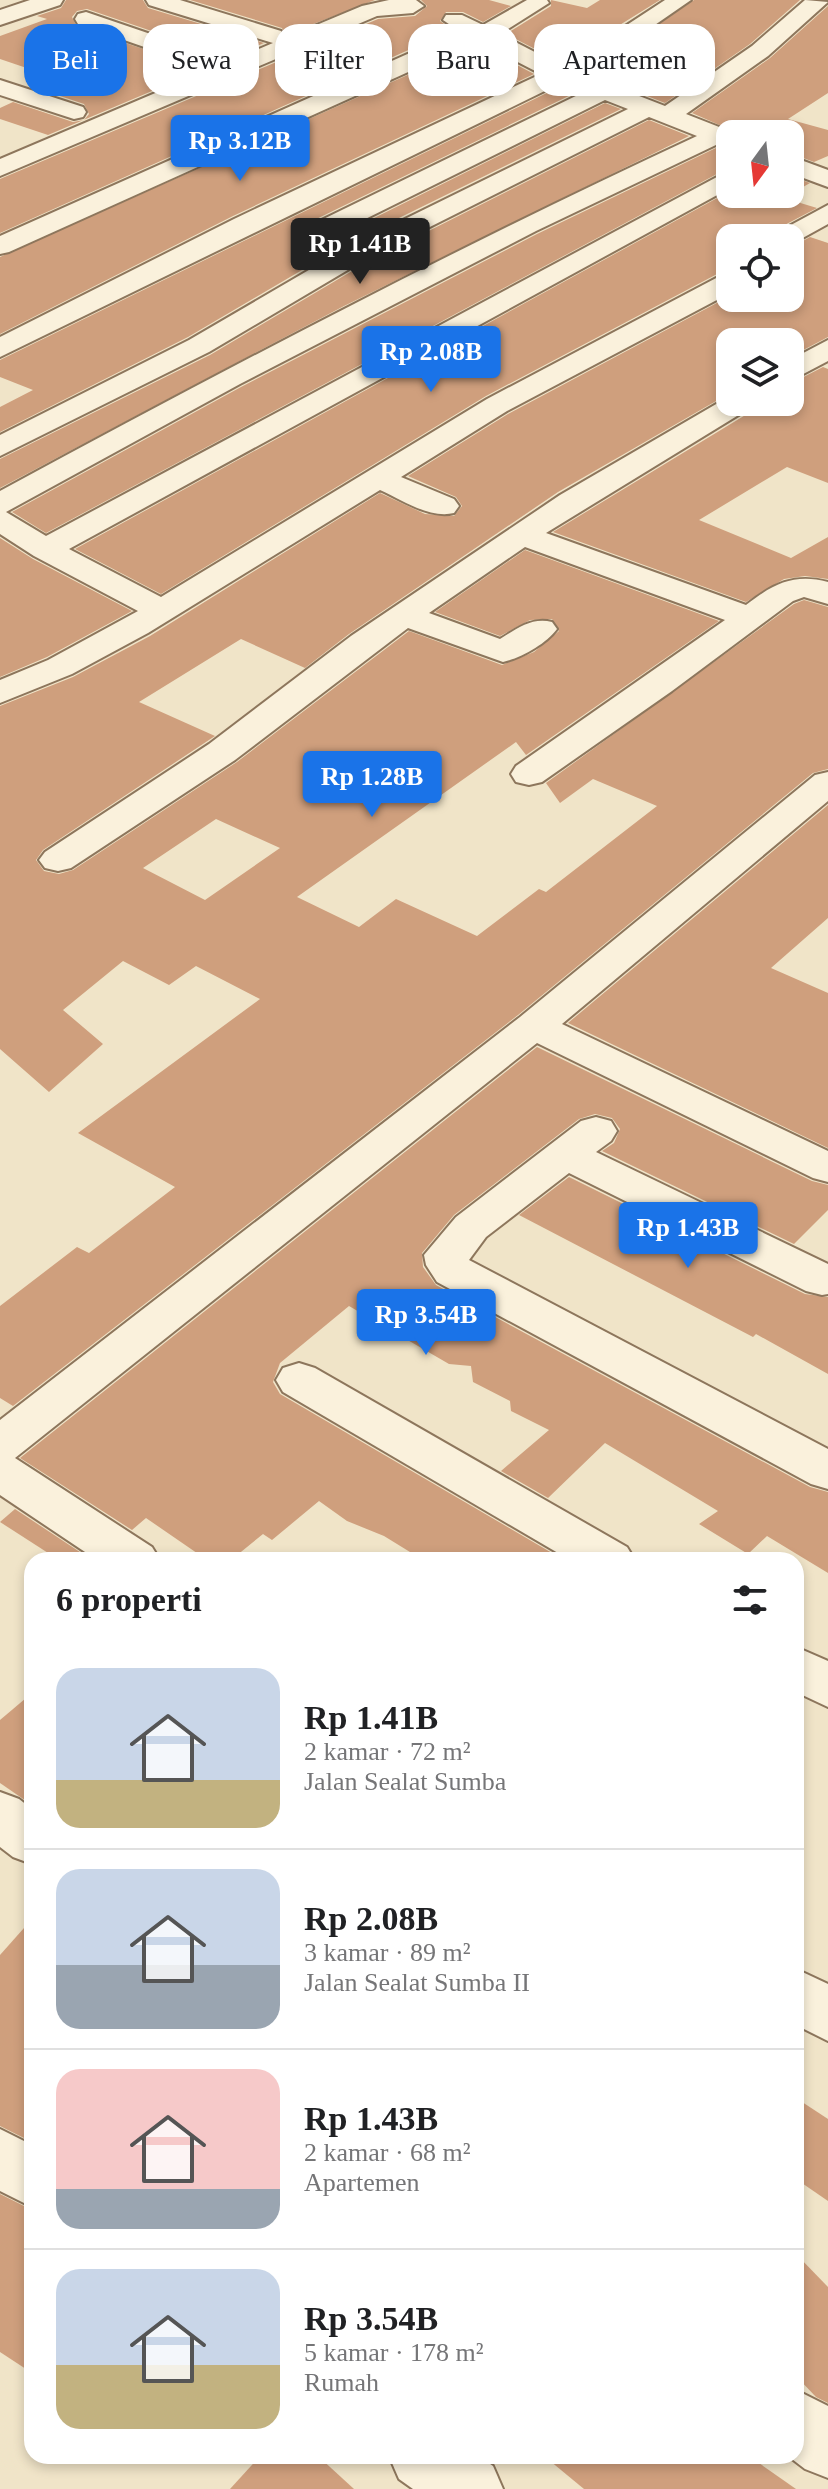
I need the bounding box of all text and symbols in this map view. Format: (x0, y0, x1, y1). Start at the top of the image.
chip: Beli (24, 24, 127, 96)
chip: Sewa (143, 24, 259, 96)
chip: Filter (275, 24, 392, 96)
chip: Baru (408, 24, 518, 96)
chip: Apartemen (534, 24, 715, 96)
pin: Rp 3.12B (157, 115, 323, 183)
north arrow (716, 120, 804, 208)
map controls (716, 120, 804, 416)
text: Rp 3.12B (189, 126, 291, 155)
pin: Rp 1.41B (277, 218, 443, 286)
button: locate (716, 224, 804, 312)
text: Rp 1.41B (309, 229, 411, 258)
pin: Rp 2.08B (348, 326, 514, 394)
button: layers (716, 328, 804, 416)
text: Rp 2.08B (380, 337, 482, 366)
pin: Rp 1.28B (289, 751, 455, 819)
text: Rp 1.28B (321, 762, 423, 791)
pin: Rp 1.43B (605, 1202, 771, 1270)
text: Rp 1.43B (637, 1213, 739, 1242)
pin: Rp 3.54B (343, 1289, 509, 1357)
text: Rp 3.54B (375, 1300, 477, 1329)
icon: filters (728, 1578, 772, 1622)
text: 6 properti (56, 1581, 202, 1618)
text: Rp 1.41B (304, 1699, 438, 1736)
icon: home (120, 1700, 216, 1796)
text: 2 kamar · 72 m² (304, 1737, 471, 1766)
text: Jalan Sealat Sumba (304, 1767, 506, 1796)
text: Rp 2.08B (304, 1900, 438, 1937)
icon: home (120, 1901, 216, 1997)
text: 3 kamar · 89 m² (304, 1938, 471, 1967)
text: Jalan Sealat Sumba II (304, 1968, 530, 1997)
text: Rp 1.43B (304, 2100, 438, 2137)
icon: home (120, 2101, 216, 2197)
text: 2 kamar · 68 m² (304, 2138, 471, 2167)
text: Apartemen (304, 2168, 420, 2197)
text: Rp 3.54B (304, 2300, 438, 2337)
icon: home (120, 2301, 216, 2397)
text: 5 kamar · 178 m² (304, 2338, 484, 2367)
text: Rumah (304, 2368, 379, 2397)

